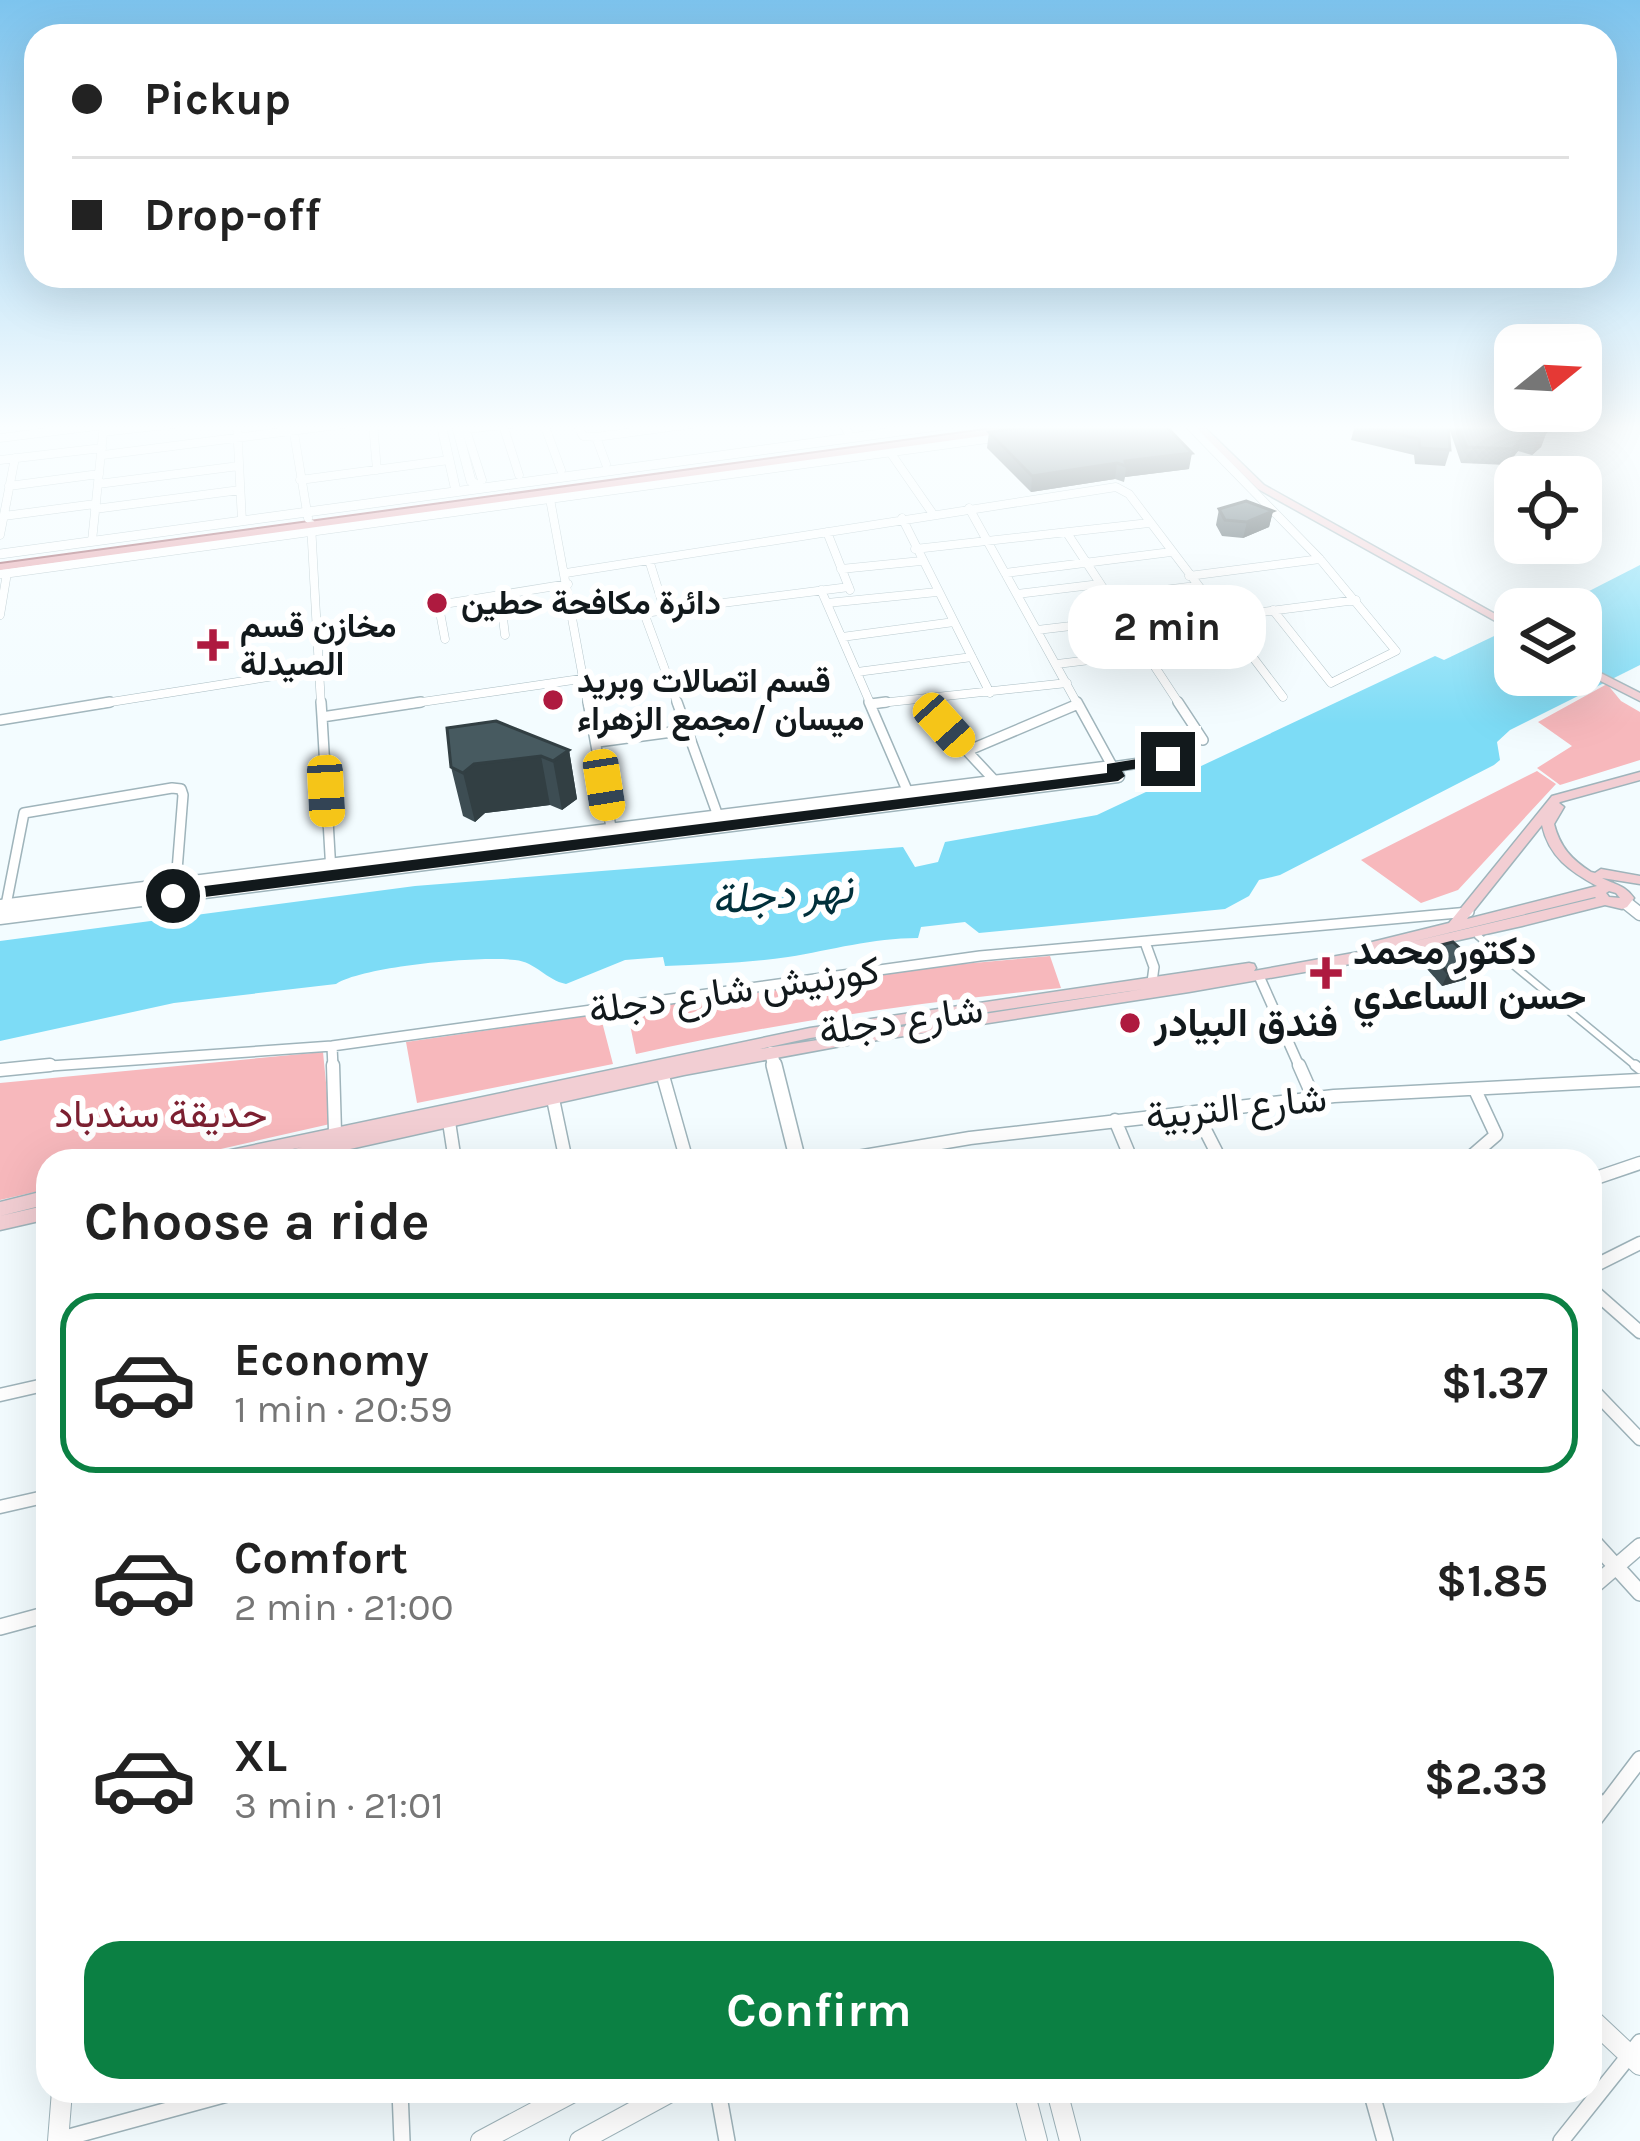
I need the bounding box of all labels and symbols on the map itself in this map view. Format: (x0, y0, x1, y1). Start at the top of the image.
north arrow (1494, 324, 1602, 432)
place label: دائرة مكافحة حطين (461, 584, 721, 623)
callout: 2 min (1069, 585, 1267, 669)
marker: دائرة مكافحة حطين (424, 590, 450, 616)
place label: مخازن قسم الصيدلة (240, 607, 396, 683)
marker: مخازن قسم الصيدلة (197, 629, 229, 661)
place label: قسم اتصالات وبريد ميسان /مجمع الزهراء (577, 662, 864, 741)
car (907, 686, 981, 764)
marker: قسم اتصالات وبريد ميسان /مجمع الزهراء (540, 687, 566, 713)
route end (1141, 732, 1195, 786)
car (581, 747, 627, 823)
car (306, 754, 346, 828)
water label: نهر دجلة (709, 863, 857, 926)
route start (146, 869, 200, 923)
place label: دكتور محمد حسن الساعدي (1353, 928, 1586, 1028)
street label: كورنيش شارع دجلة (586, 947, 883, 1036)
marker: دكتور محمد حسن الساعدي (1310, 957, 1342, 989)
street label: شارع دجلة (816, 986, 986, 1057)
place label: فندق البيادر (1153, 1000, 1338, 1047)
marker: فندق البيادر (1117, 1010, 1143, 1036)
street label: شارع التربية (1143, 1075, 1329, 1142)
park label: حديقة سندباد (55, 1091, 267, 1137)

